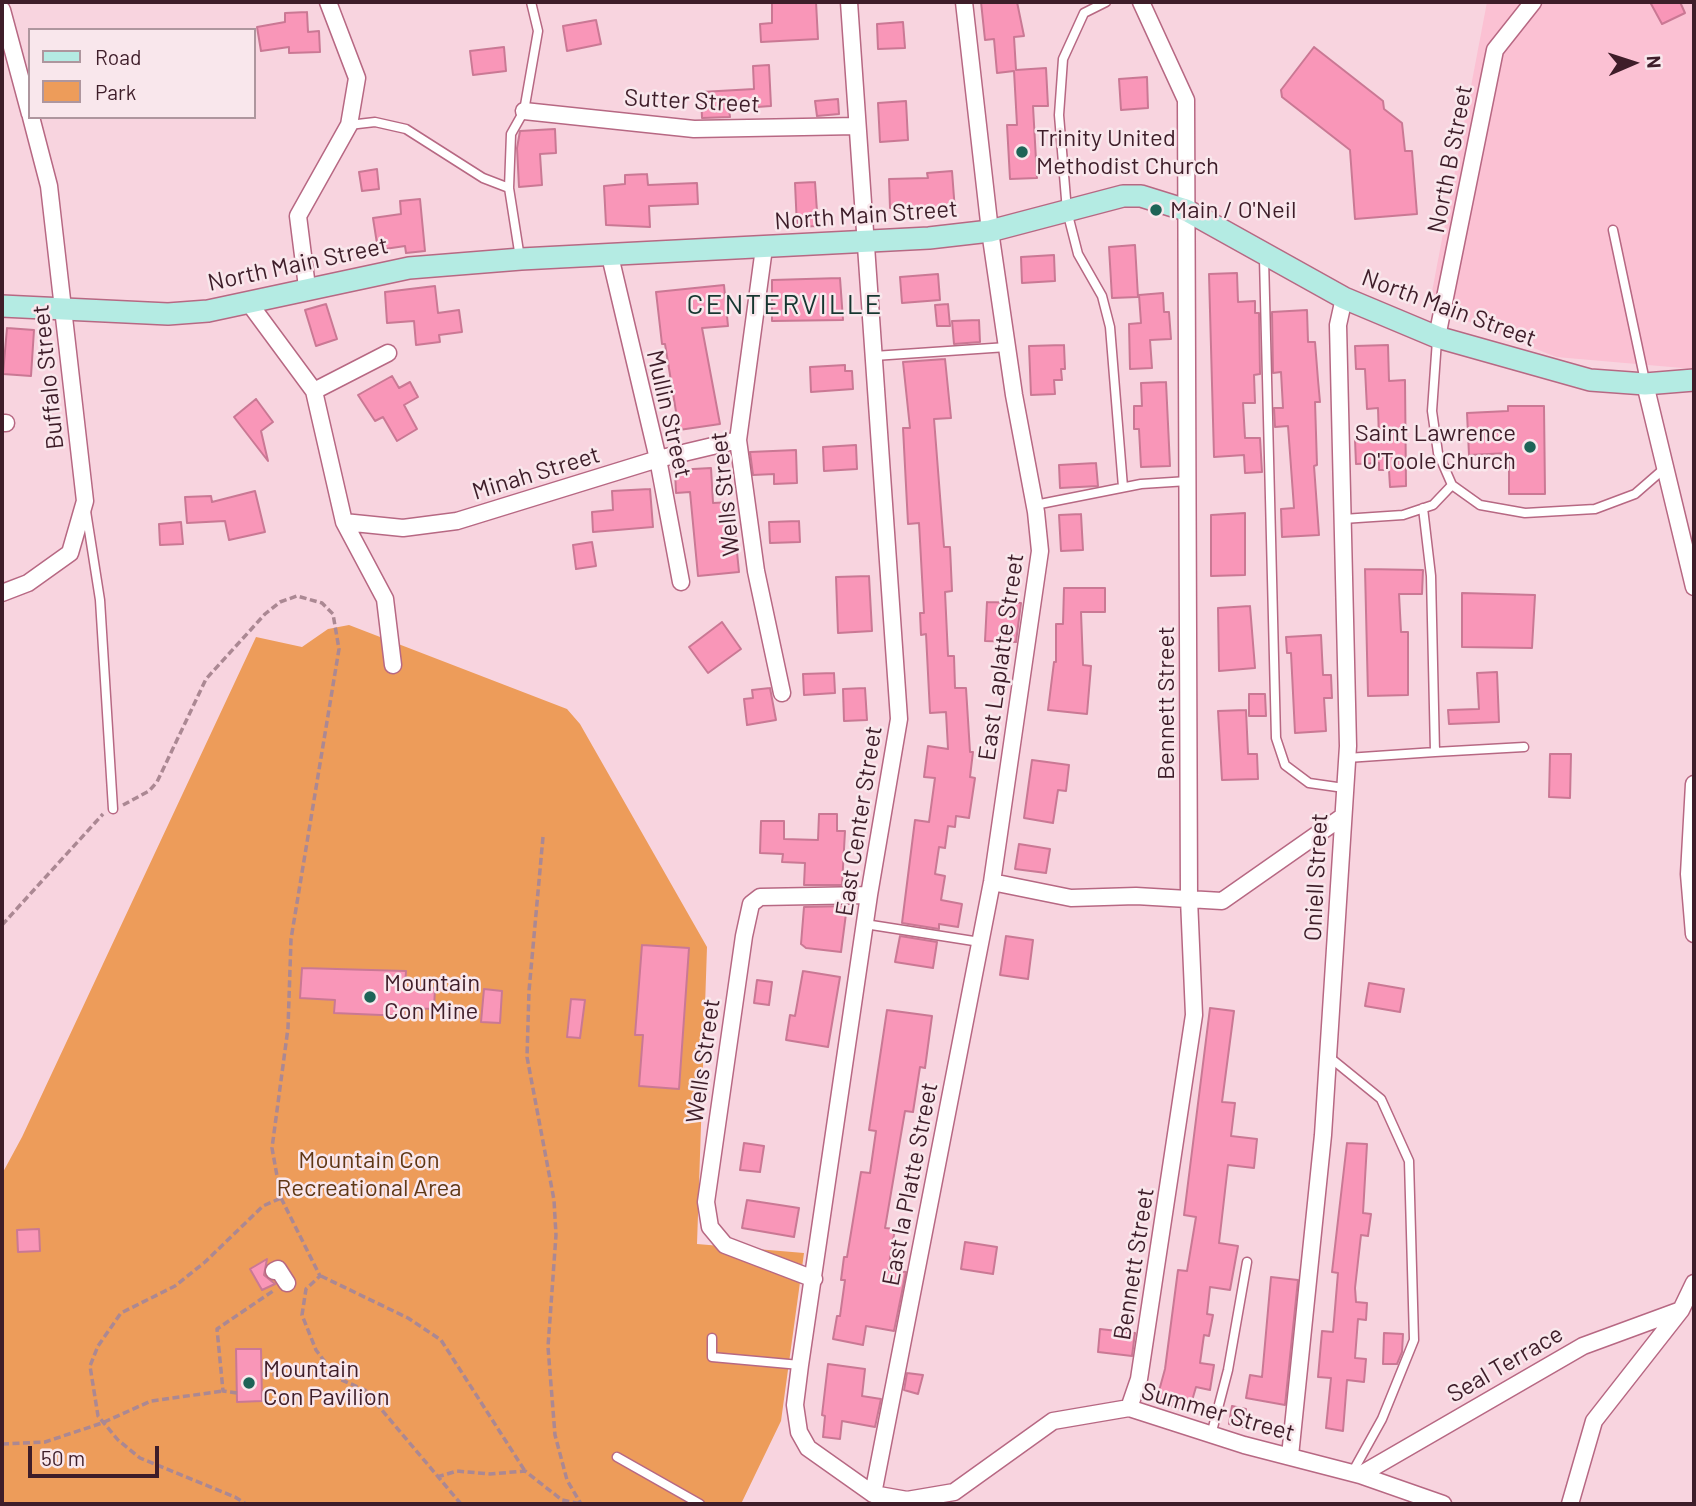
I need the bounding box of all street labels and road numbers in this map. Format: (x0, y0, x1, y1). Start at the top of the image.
street label: Sutter Street (623, 83, 761, 119)
street label: North B Street (1422, 83, 1478, 235)
street label: North Main Street (773, 194, 959, 236)
street label: North Main Street (205, 231, 391, 297)
street label: North Main Street (1358, 263, 1540, 353)
street label: Buffalo Street (26, 303, 70, 451)
street label: Mullin Street (640, 347, 698, 481)
street label: Wells Street (704, 430, 746, 558)
street label: Minah Street (469, 440, 603, 506)
street label: East Laplatte Street (972, 552, 1030, 762)
street label: Bennett Street (1152, 626, 1180, 780)
street label: East Center Street (830, 724, 888, 918)
street label: Oniell Street (1298, 812, 1334, 942)
street label: Wells Street (680, 997, 726, 1125)
street label: East la Platte Street (876, 1080, 944, 1288)
street label: Bennett Street (1108, 1186, 1160, 1342)
street label: Seal Terrace (1442, 1319, 1568, 1409)
street label: Summer Street (1138, 1376, 1298, 1448)

